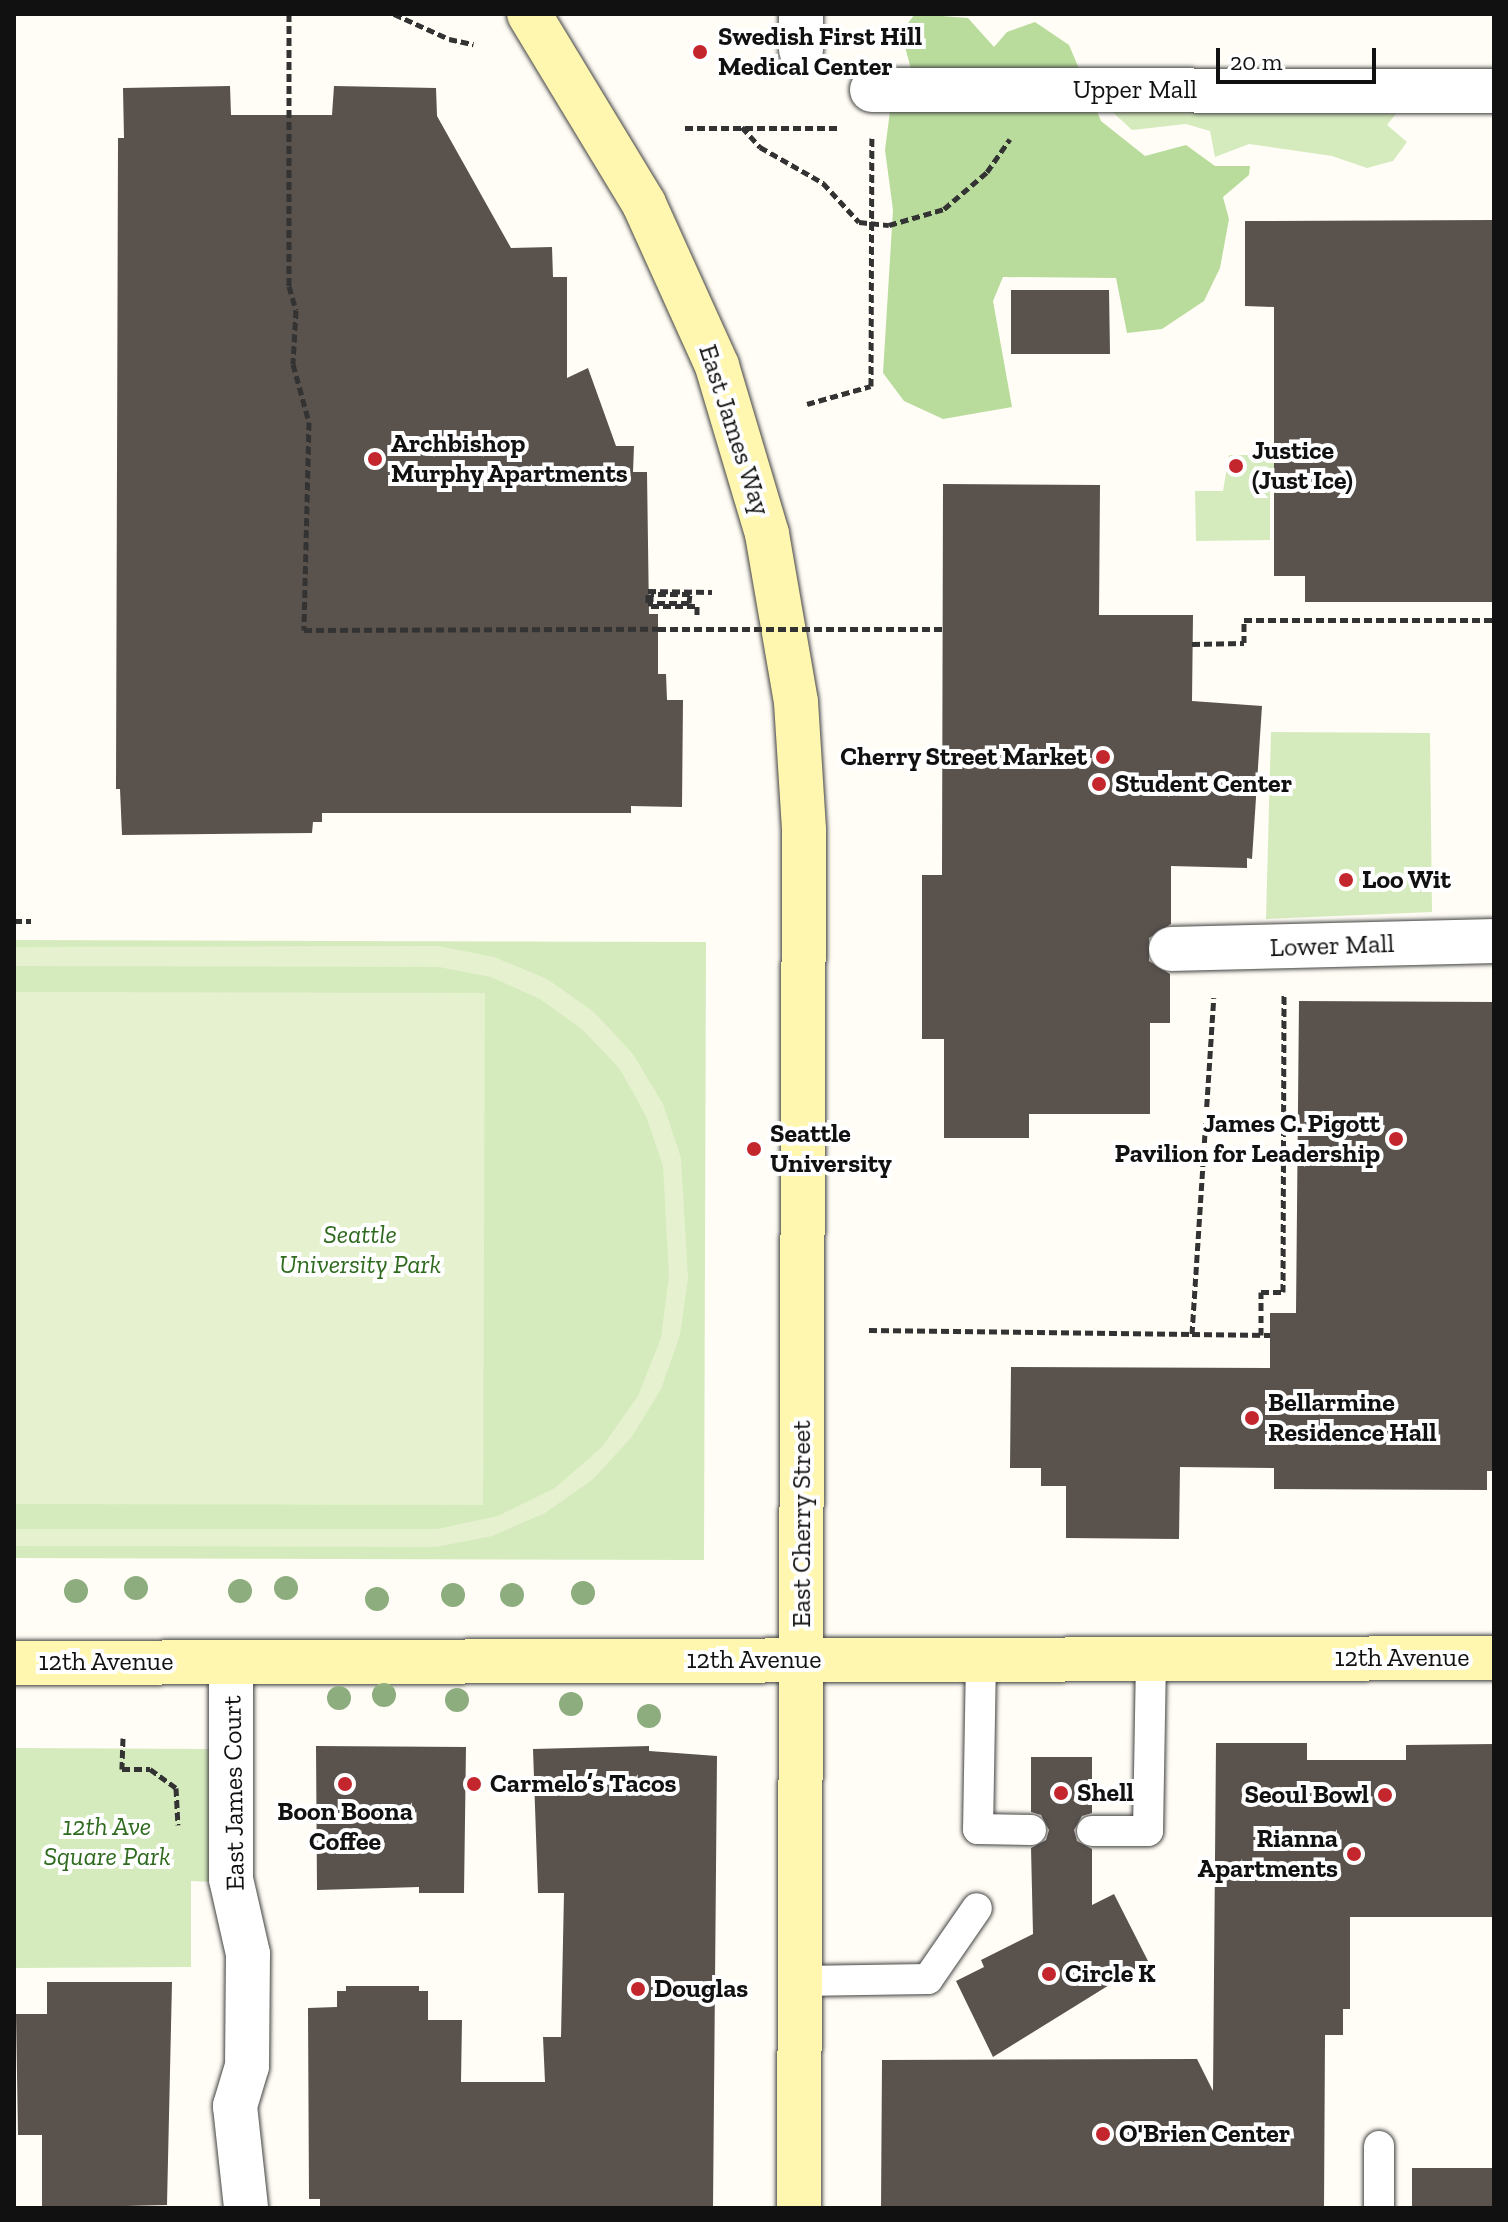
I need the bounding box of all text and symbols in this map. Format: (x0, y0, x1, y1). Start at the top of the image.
place label: Swedish First Hill Medical Center (718, 21, 922, 82)
scale bar (1220, 32, 1380, 82)
marker: Swedish First Hill Medical Center (689, 41, 711, 63)
text: 20 m (1230, 47, 1282, 76)
street label: Upper Mall (1073, 74, 1197, 106)
street label: East James Way (692, 340, 776, 520)
place label: Archbishop Murphy Apartments (391, 428, 629, 490)
place label: Justice (Just Ice) (1252, 435, 1353, 496)
marker: Archbishop Murphy Apartments (366, 450, 384, 468)
marker: Justice (Just Ice) (1227, 457, 1245, 475)
place label: Cherry Street Market (840, 741, 1087, 773)
marker: Cherry Street Market (1094, 748, 1112, 766)
place label: Student Center (1115, 768, 1292, 800)
marker: Student Center (1090, 775, 1108, 793)
place label: Loo Wit (1362, 864, 1452, 896)
marker: Loo Wit (1337, 871, 1355, 889)
street label: Lower Mall (1269, 928, 1395, 964)
place label: James C. Pigott Pavilion for Leadership (1114, 1108, 1380, 1170)
place label: Seattle University (770, 1118, 892, 1180)
marker: James C. Pigott Pavilion for Leadership (1387, 1130, 1405, 1148)
marker: Seattle University (745, 1140, 763, 1158)
park label: Seattle University Park (279, 1219, 441, 1280)
place label: Bellarmine Residence Hall (1268, 1387, 1437, 1448)
marker: Bellarmine Residence Hall (1243, 1409, 1261, 1427)
street label: East Cherry Street (786, 1420, 818, 1628)
street label: 12th Avenue (1334, 1642, 1470, 1674)
street label: 12th Avenue (686, 1644, 822, 1676)
street label: 12th Avenue (38, 1646, 174, 1678)
street label: East James Court (217, 1695, 251, 1891)
place label: Carmelo’s Tacos (490, 1768, 677, 1800)
marker: Boon Boona Coffee (336, 1775, 354, 1793)
marker: Carmelo’s Tacos (465, 1775, 483, 1793)
place label: Shell (1077, 1777, 1134, 1809)
place label: Seoul Bowl (1245, 1779, 1369, 1811)
marker: Shell (1052, 1784, 1070, 1802)
marker: Seoul Bowl (1376, 1786, 1394, 1804)
place label: Boon Boona Coffee (277, 1796, 413, 1858)
park label: 12th Ave Square Park (43, 1811, 171, 1872)
place label: Rianna Apartments (1197, 1823, 1338, 1884)
marker: Rianna Apartments (1345, 1845, 1363, 1863)
place label: Circle K (1065, 1958, 1156, 1990)
marker: Circle K (1040, 1965, 1058, 1983)
place label: Douglas (654, 1973, 748, 2005)
marker: Douglas (629, 1980, 647, 1998)
place label: O'Brien Center (1119, 2118, 1290, 2150)
marker: O'Brien Center (1094, 2125, 1112, 2143)

